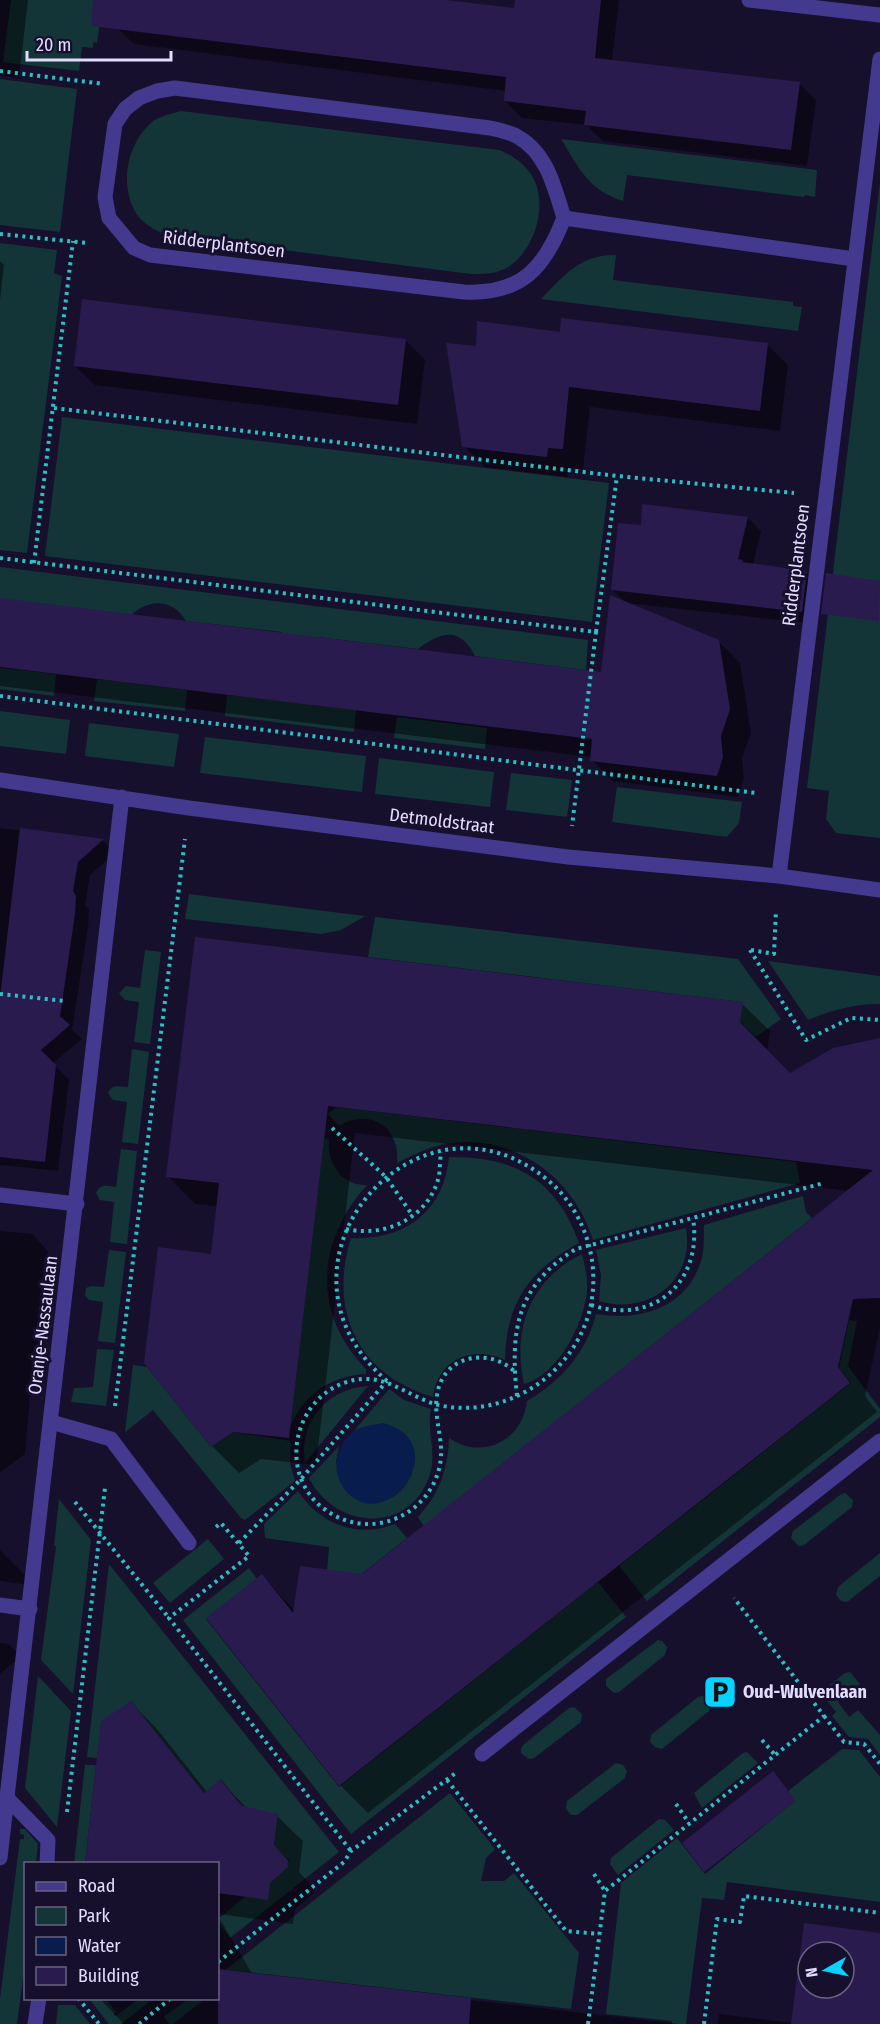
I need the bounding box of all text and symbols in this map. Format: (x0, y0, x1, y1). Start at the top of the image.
scale bar (27, 24, 171, 62)
text: 20 m (36, 34, 71, 56)
street label: Ridderplantsoen (162, 226, 286, 262)
street label: Ridderplantsoen (778, 503, 814, 627)
street label: Detmoldstraat (388, 804, 496, 838)
street label: Oranje-Nassaulaan (24, 1254, 62, 1396)
parking icon: Oud-Wulvenlaan (702, 1674, 738, 1710)
place label: Oud-Wulvenlaan (743, 1681, 867, 1703)
legend (24, 1862, 219, 2000)
text: Road (78, 1875, 115, 1897)
text: Park (78, 1905, 111, 1927)
text: Water (78, 1935, 121, 1957)
north arrow (796, 1940, 856, 2000)
text: Building (78, 1965, 139, 1987)
text: N (802, 1966, 822, 1978)

